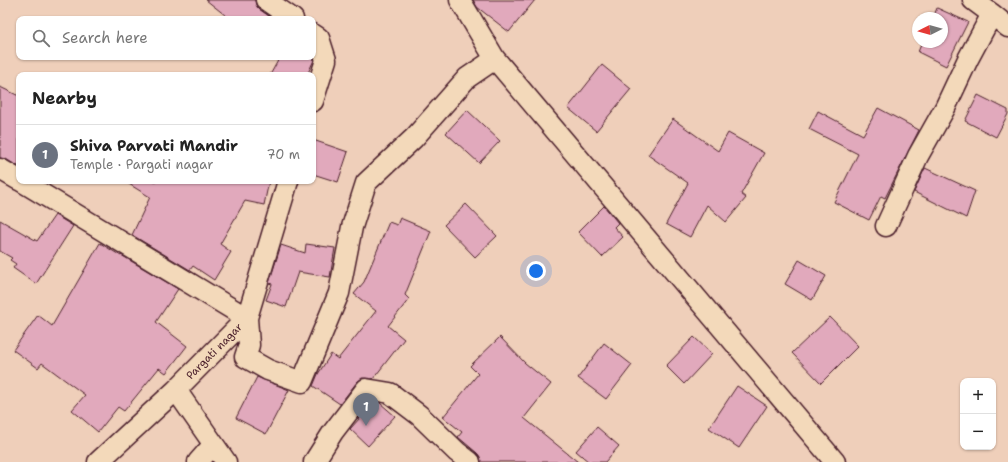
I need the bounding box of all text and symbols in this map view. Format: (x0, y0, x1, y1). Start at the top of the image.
north arrow (912, 12, 948, 48)
search box (16, 16, 316, 60)
icon: search (30, 27, 52, 49)
text: Search here (62, 28, 148, 48)
text: Nearby (32, 87, 97, 109)
text: Shiva Parvati Mandir (70, 136, 238, 156)
text: 1 (42, 146, 48, 163)
text: 70 m (266, 146, 300, 163)
text: Temple · Pargati nagar (70, 156, 213, 173)
your location (526, 261, 546, 281)
street label: Pargati nagar (183, 320, 246, 383)
map controls (960, 378, 996, 450)
button: + (960, 378, 996, 414)
pin: 1 (353, 393, 379, 426)
button: − (960, 414, 996, 450)

